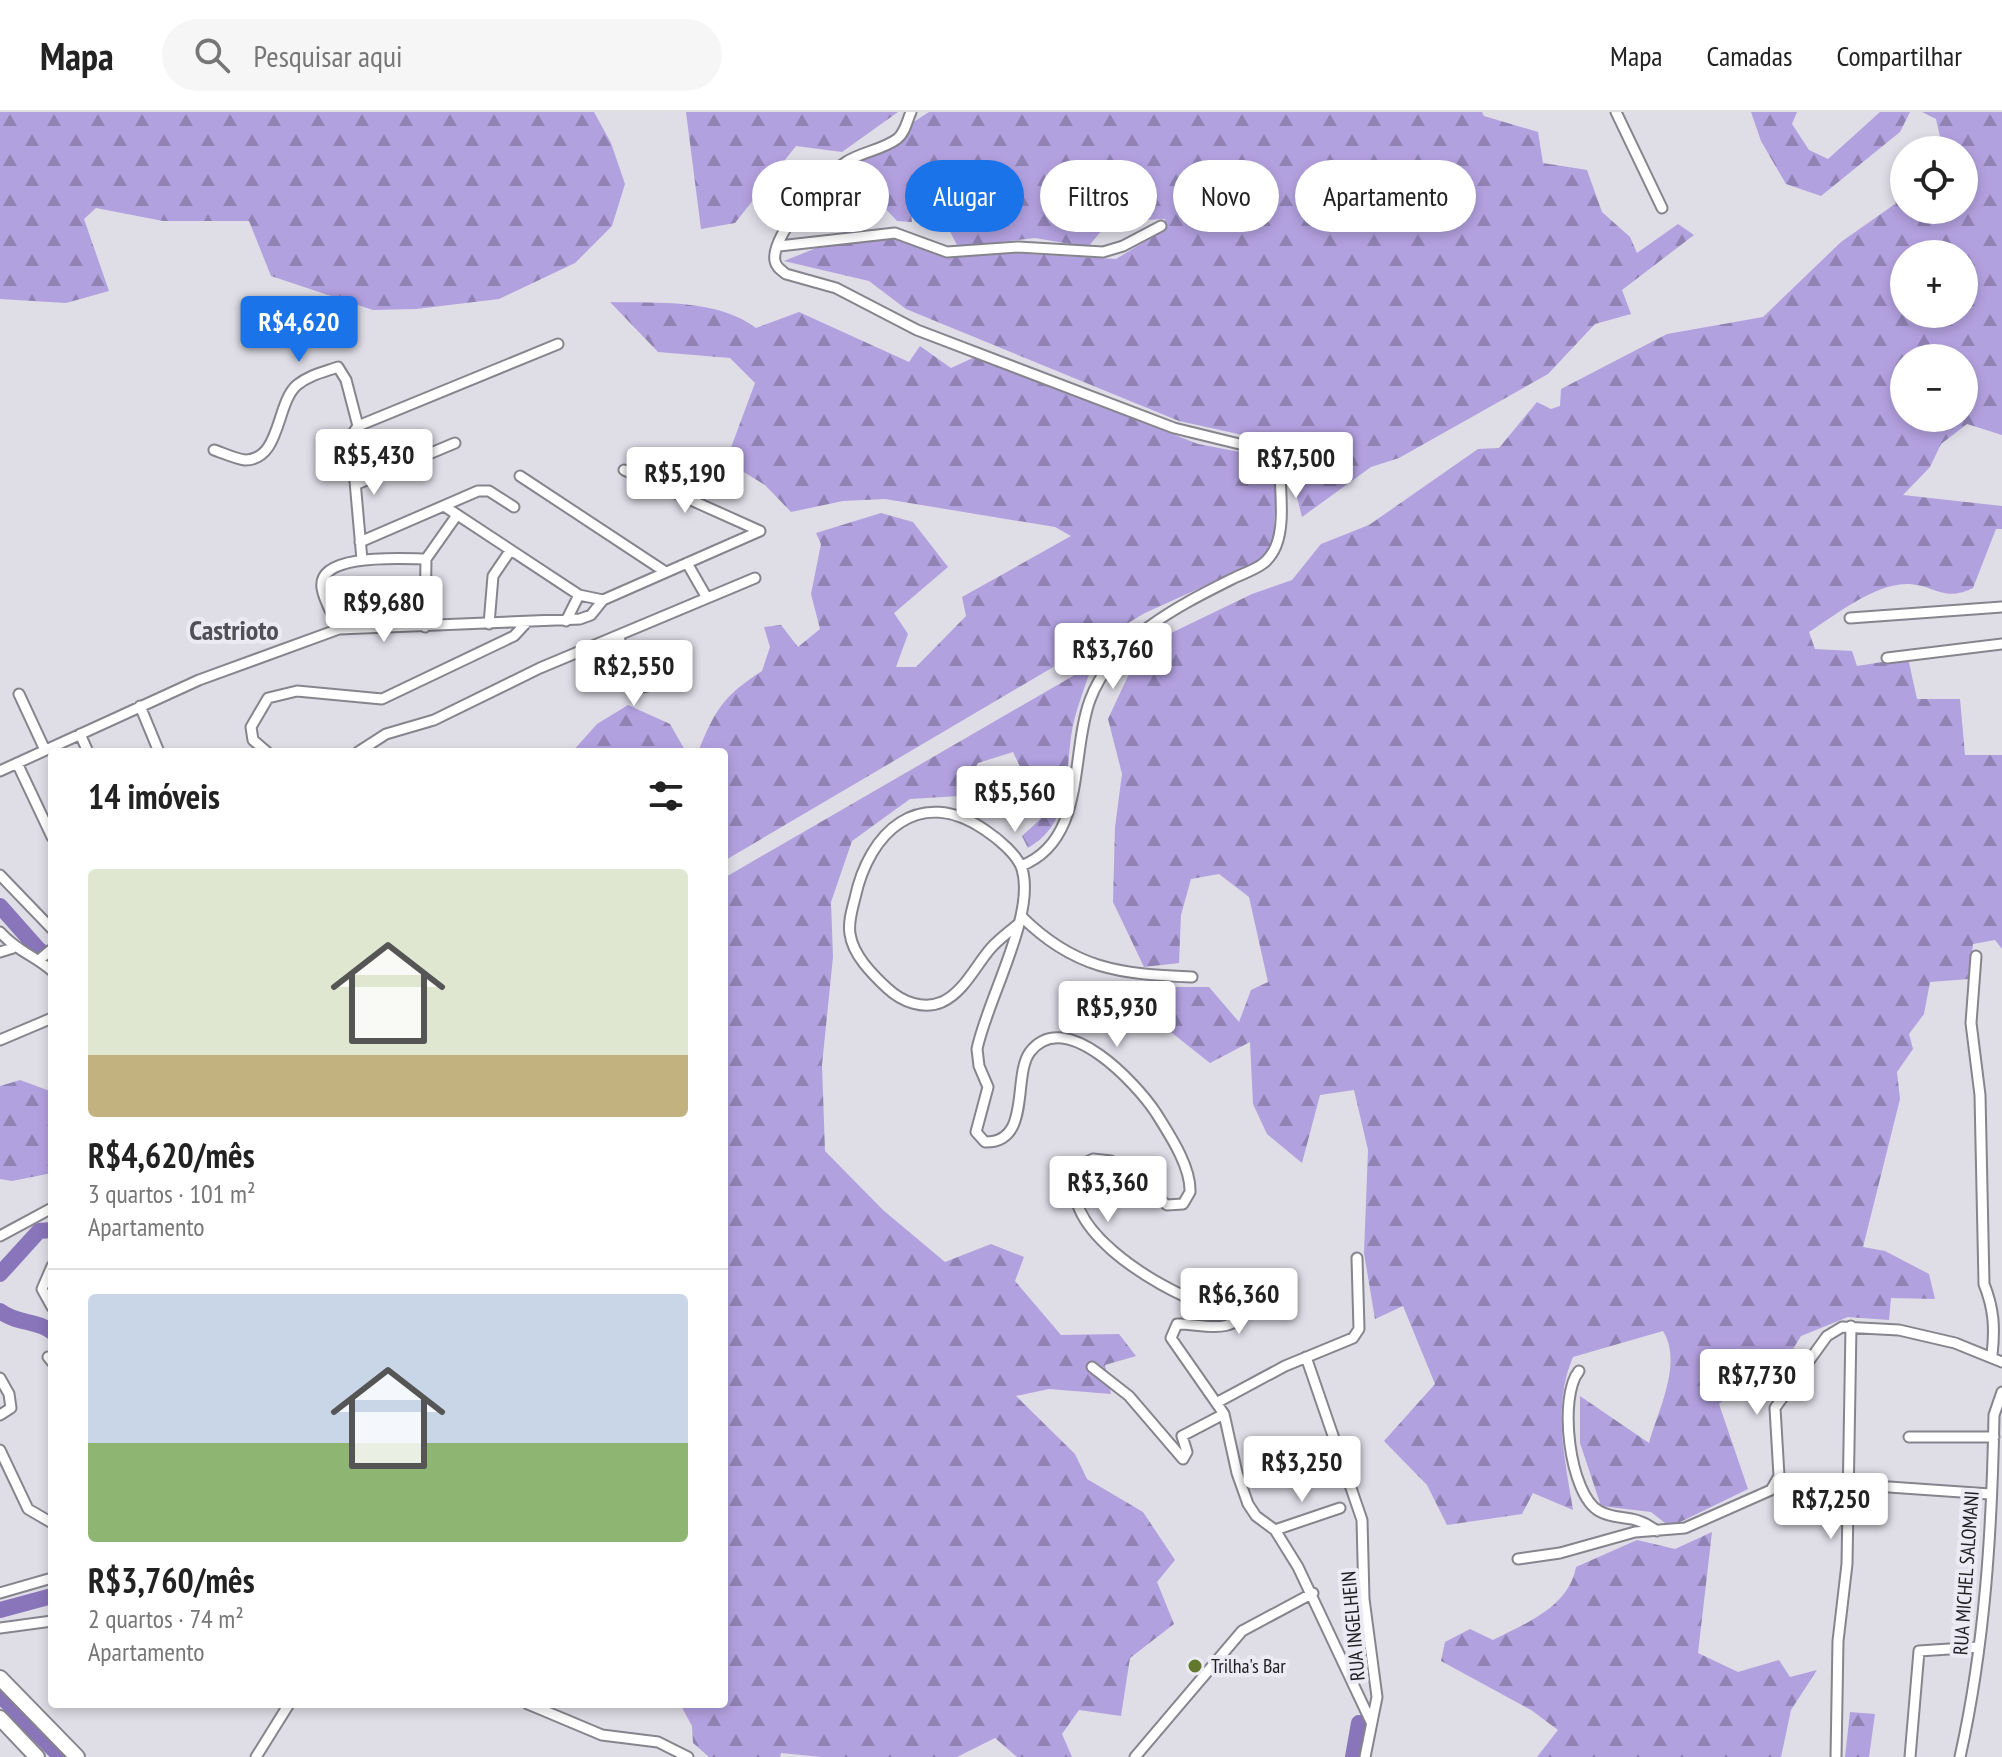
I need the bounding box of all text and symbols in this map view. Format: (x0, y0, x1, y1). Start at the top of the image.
search box (162, 19, 722, 91)
text: Mapa (40, 31, 114, 80)
icon: search (190, 33, 234, 77)
text: Pesquisar aqui (254, 36, 403, 75)
text: Mapa (1610, 37, 1663, 74)
text: Camadas (1707, 37, 1792, 74)
text: Compartilhar (1836, 37, 1962, 74)
map controls (1890, 136, 1978, 432)
button: locate (1890, 136, 1978, 224)
chip: Comprar (752, 160, 889, 232)
chip: Alugar (905, 160, 1024, 232)
chip: Filtros (1040, 160, 1157, 232)
chip: Novo (1173, 160, 1279, 232)
chip: Apartamento (1295, 160, 1476, 232)
button: + (1890, 240, 1978, 328)
pin: R$4,620 (225, 296, 373, 364)
text: R$4,620 (259, 305, 339, 338)
button: − (1890, 344, 1978, 432)
pin: R$5,430 (300, 429, 448, 497)
pin: R$7,500 (1222, 432, 1370, 500)
text: R$5,430 (334, 438, 414, 471)
text: R$7,500 (1257, 441, 1335, 474)
pin: R$5,190 (611, 447, 759, 515)
text: R$5,190 (645, 456, 725, 489)
pin: R$9,680 (310, 576, 458, 644)
text: R$9,680 (344, 585, 424, 618)
district label: Castrioto (189, 611, 279, 648)
pin: R$3,760 (1039, 623, 1187, 691)
text: R$3,760 (1073, 632, 1153, 665)
pin: R$2,550 (560, 640, 708, 708)
text: R$2,550 (594, 649, 674, 682)
pin: R$5,560 (941, 766, 1089, 834)
text: 14 imóveis (88, 774, 220, 818)
icon: filters (644, 774, 688, 818)
text: R$5,560 (975, 775, 1055, 808)
icon: home (316, 921, 460, 1065)
pin: R$5,930 (1043, 981, 1191, 1049)
text: R$5,930 (1077, 990, 1157, 1023)
text: R$4,620/mês (88, 1133, 255, 1177)
pin: R$3,360 (1034, 1156, 1182, 1224)
text: R$3,360 (1068, 1165, 1148, 1198)
text: 3 quartos · 101 m² (88, 1177, 256, 1210)
text: Apartamento (88, 1210, 205, 1243)
pin: R$6,360 (1165, 1268, 1313, 1336)
text: R$6,360 (1199, 1277, 1279, 1310)
icon: home (316, 1346, 460, 1490)
pin: R$7,730 (1683, 1349, 1831, 1417)
text: R$7,730 (1718, 1358, 1796, 1391)
pin: R$3,250 (1228, 1436, 1376, 1504)
text: R$3,250 (1262, 1445, 1342, 1478)
pin: R$7,250 (1757, 1473, 1905, 1541)
text: R$7,250 (1792, 1482, 1870, 1515)
street label: RUA MICHEL SALOMANI (1947, 1490, 1985, 1656)
text: R$3,760/mês (88, 1558, 255, 1602)
street label: RUA INGELHEIN (1335, 1570, 1371, 1682)
text: 2 quartos · 74 m² (88, 1602, 244, 1635)
text: Apartamento (88, 1635, 205, 1668)
place label: Trilha's Bar (1211, 1653, 1286, 1679)
marker: Trilha's Bar (1186, 1657, 1204, 1675)

